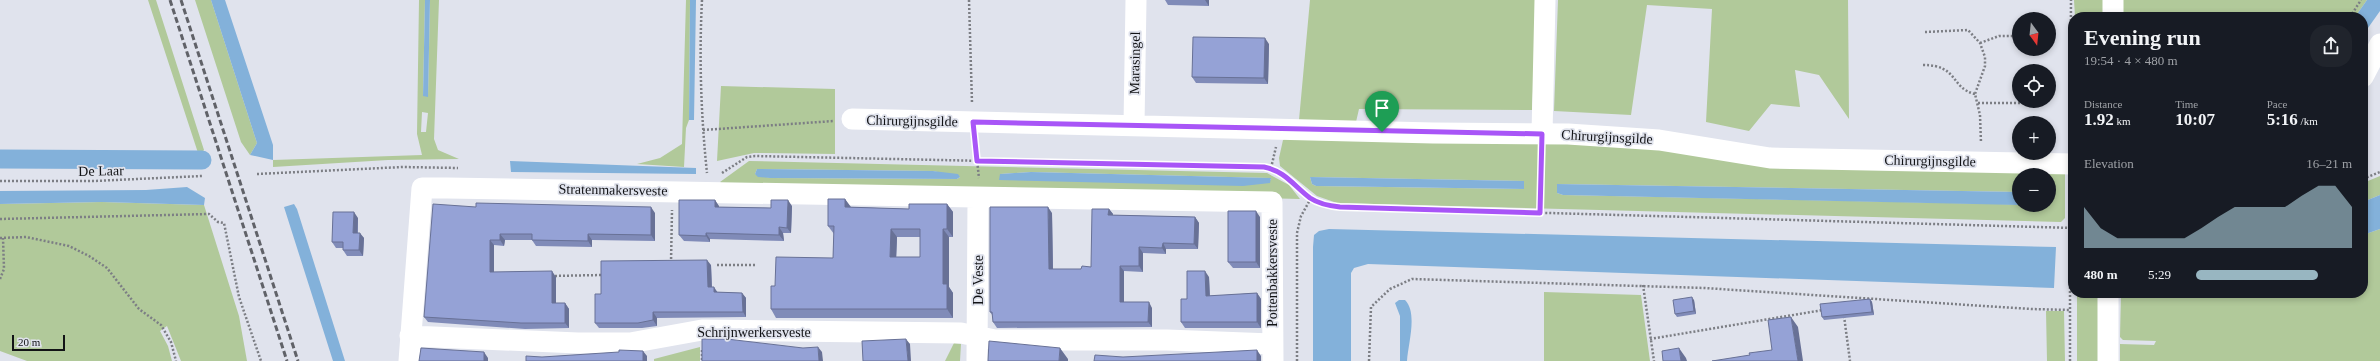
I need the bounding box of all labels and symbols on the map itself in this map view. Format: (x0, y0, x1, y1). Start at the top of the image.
north arrow (2012, 12, 2056, 56)
street label: Marasingel (1127, 31, 1143, 95)
pin (1365, 91, 1399, 132)
street label: Chirurgijnsgilde (866, 113, 958, 129)
street label: Chirurgijnsgilde (1561, 127, 1653, 147)
street label: Chirurgijnsgilde (1884, 153, 1976, 169)
street label: De Laar (78, 163, 124, 179)
street label: Stratenmakersveste (558, 182, 668, 198)
street label: Pottenbakkersveste (1265, 219, 1280, 327)
street label: De Veste (971, 255, 986, 305)
street label: Schrijnwerkersveste (697, 325, 811, 340)
scale bar (12, 333, 65, 352)

